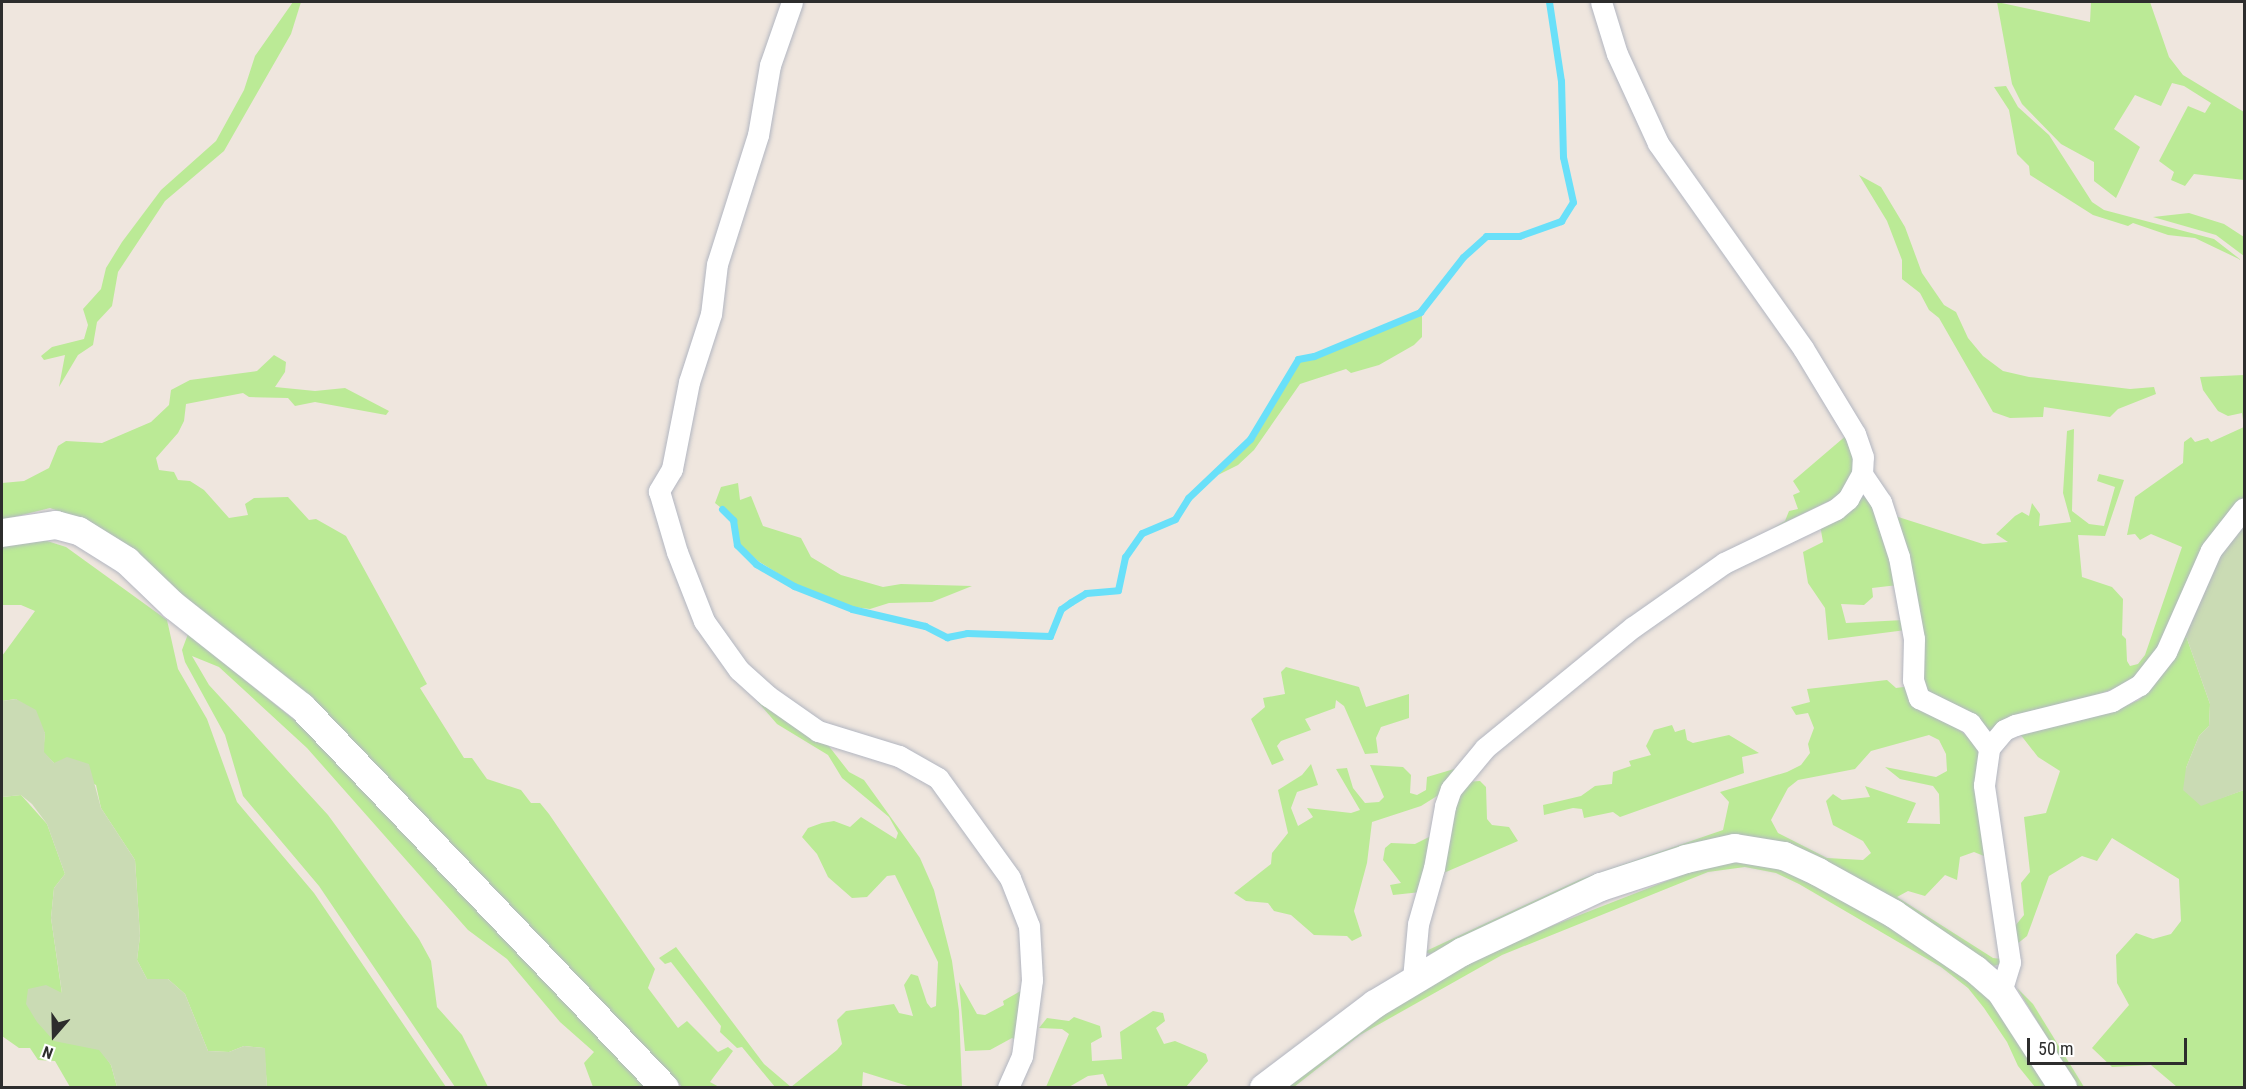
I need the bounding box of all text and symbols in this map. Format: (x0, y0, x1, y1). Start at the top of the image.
north arrow (24, 1005, 84, 1065)
scale bar (2030, 1026, 2190, 1064)
text: 50 m (2038, 1038, 2073, 1059)
text: N (40, 1042, 56, 1063)

